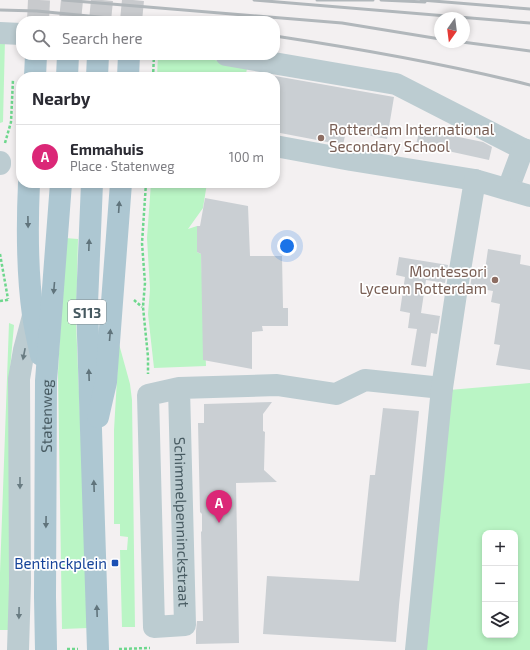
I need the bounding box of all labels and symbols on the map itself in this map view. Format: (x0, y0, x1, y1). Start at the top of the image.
north arrow (434, 12, 470, 48)
place label: Rotterdam International Secondary School (329, 120, 495, 155)
marker: Rotterdam International Secondary School (316, 133, 326, 143)
one-way arrow (115, 201, 122, 213)
one-way arrow (25, 216, 31, 229)
your location (277, 236, 297, 256)
one-way arrow (86, 239, 93, 251)
place label: Montessori Lyceum Rotterdam (359, 262, 487, 297)
marker: Montessori Lyceum Rotterdam (490, 275, 500, 285)
one-way arrow (50, 282, 57, 294)
road number: S113 (68, 300, 106, 324)
one-way arrow (106, 329, 113, 341)
one-way arrow (20, 348, 26, 360)
one-way arrow (85, 369, 92, 381)
street label: Statenweg (37, 379, 55, 453)
street label: Schimmelpenninckstraat (171, 437, 194, 608)
one-way arrow (16, 477, 23, 489)
one-way arrow (91, 479, 97, 492)
pin: A (206, 490, 232, 523)
one-way arrow (43, 516, 49, 529)
place label: Bentinckplein (14, 554, 107, 572)
marker: Bentinckplein (110, 558, 120, 568)
one-way arrow (94, 604, 100, 617)
one-way arrow (16, 607, 22, 620)

